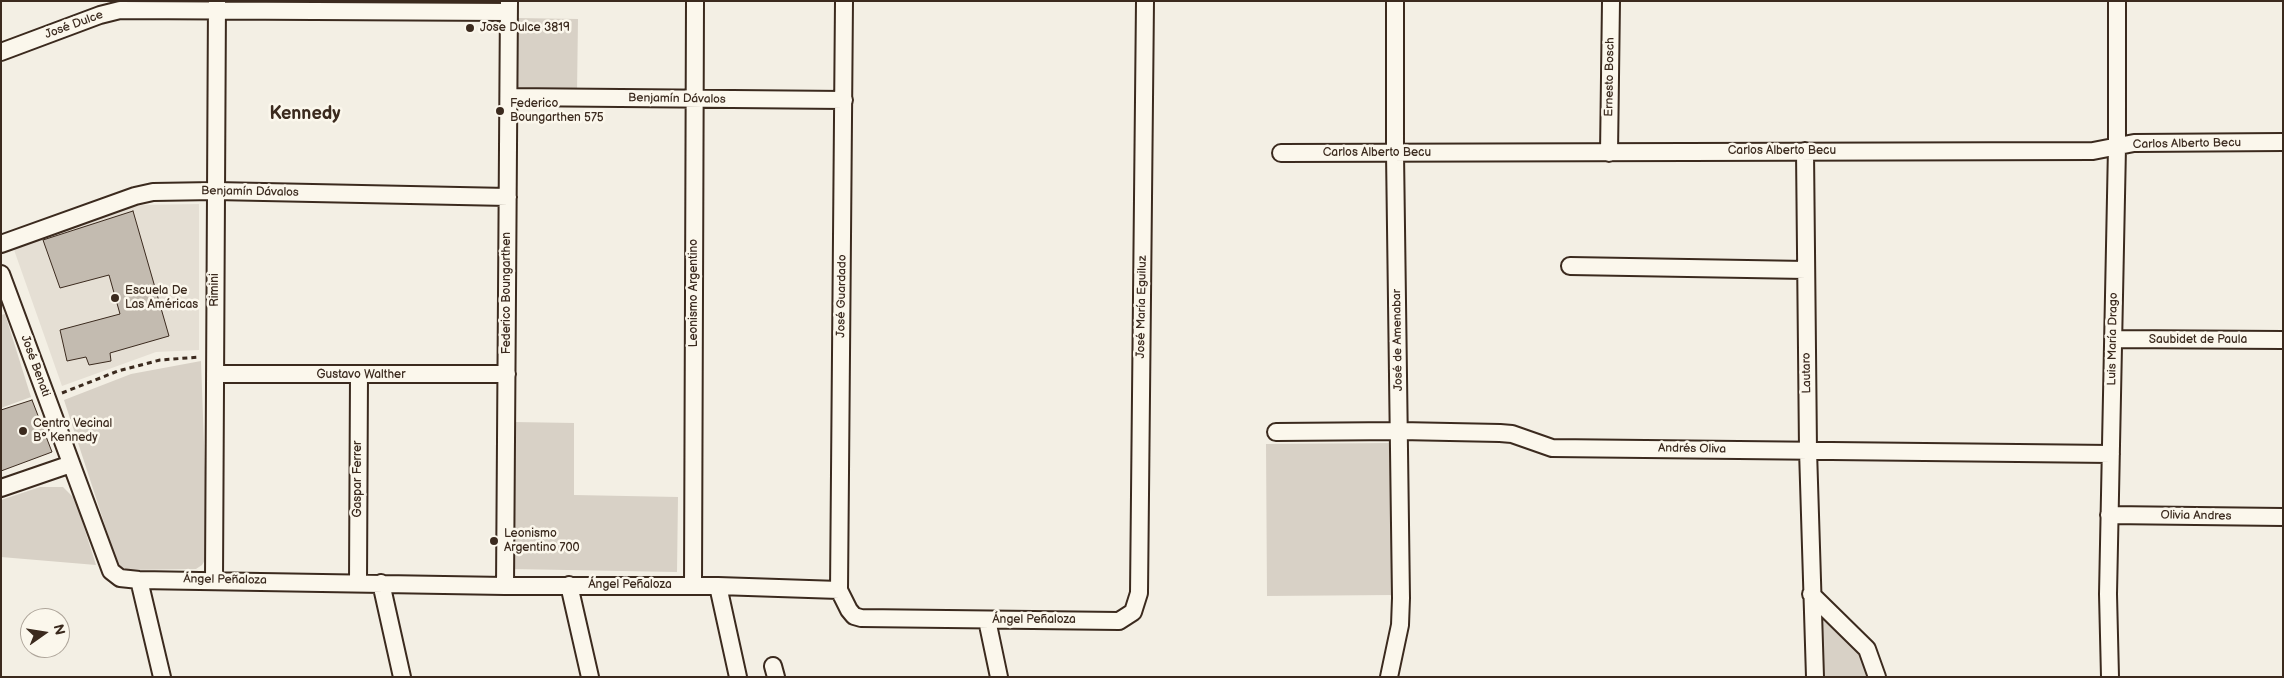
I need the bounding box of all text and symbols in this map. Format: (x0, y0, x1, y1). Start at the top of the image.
street label: José Dulce (43, 8, 105, 42)
place label: Jose Dulce 3819 (480, 21, 570, 35)
marker: Jose Dulce 3819 (464, 22, 476, 34)
street label: Ernesto Bosch (1602, 37, 1618, 117)
street label: Benjamín Dávalos (628, 91, 726, 107)
place label: Federico Boungarthen 575 (510, 97, 604, 125)
district label: Kennedy (269, 103, 341, 125)
marker: Federico Boungarthen 575 (494, 105, 506, 117)
street label: Carlos Alberto Becu (2133, 136, 2241, 152)
street label: Carlos Alberto Becu (1728, 144, 1836, 158)
street label: Carlos Alberto Becu (1323, 146, 1431, 160)
street label: Benjamín Dávalos (201, 184, 299, 200)
street label: Federico Boungarthen (500, 232, 514, 354)
street label: Leonismo Argentino (687, 239, 701, 347)
street label: José Guardado (834, 254, 850, 338)
street label: José María Eguiluz (1134, 255, 1150, 359)
street label: Rimini (208, 273, 222, 307)
place label: Escuela De Las Américas (125, 284, 198, 312)
street label: José de Amenabar (1390, 289, 1406, 391)
marker: Escuela De Las Américas (109, 292, 121, 304)
street label: Luis María Drago (2105, 292, 2121, 386)
street label: José Benati (17, 333, 53, 399)
street label: Saubidet de Paula (2149, 333, 2247, 347)
street label: Lautaro (1799, 352, 1815, 394)
street label: Gustavo Walther (317, 368, 405, 382)
place label: Centro Vecinal B° Kennedy (33, 417, 112, 445)
marker: Centro Vecinal B° Kennedy (17, 425, 29, 437)
street label: Gaspar Ferrer (351, 441, 365, 517)
street label: Andrés Oliva (1658, 441, 1726, 457)
street label: Olivia Andres (2160, 508, 2232, 524)
place label: Leonismo Argentino 700 (504, 527, 580, 555)
marker: Leonismo Argentino 700 (488, 535, 500, 547)
street label: Ángel Peñaloza (183, 572, 267, 588)
street label: Ángel Peñaloza (588, 578, 672, 592)
north arrow (20, 608, 70, 658)
street label: Ángel Peñaloza (992, 613, 1076, 627)
text: N (50, 623, 69, 637)

